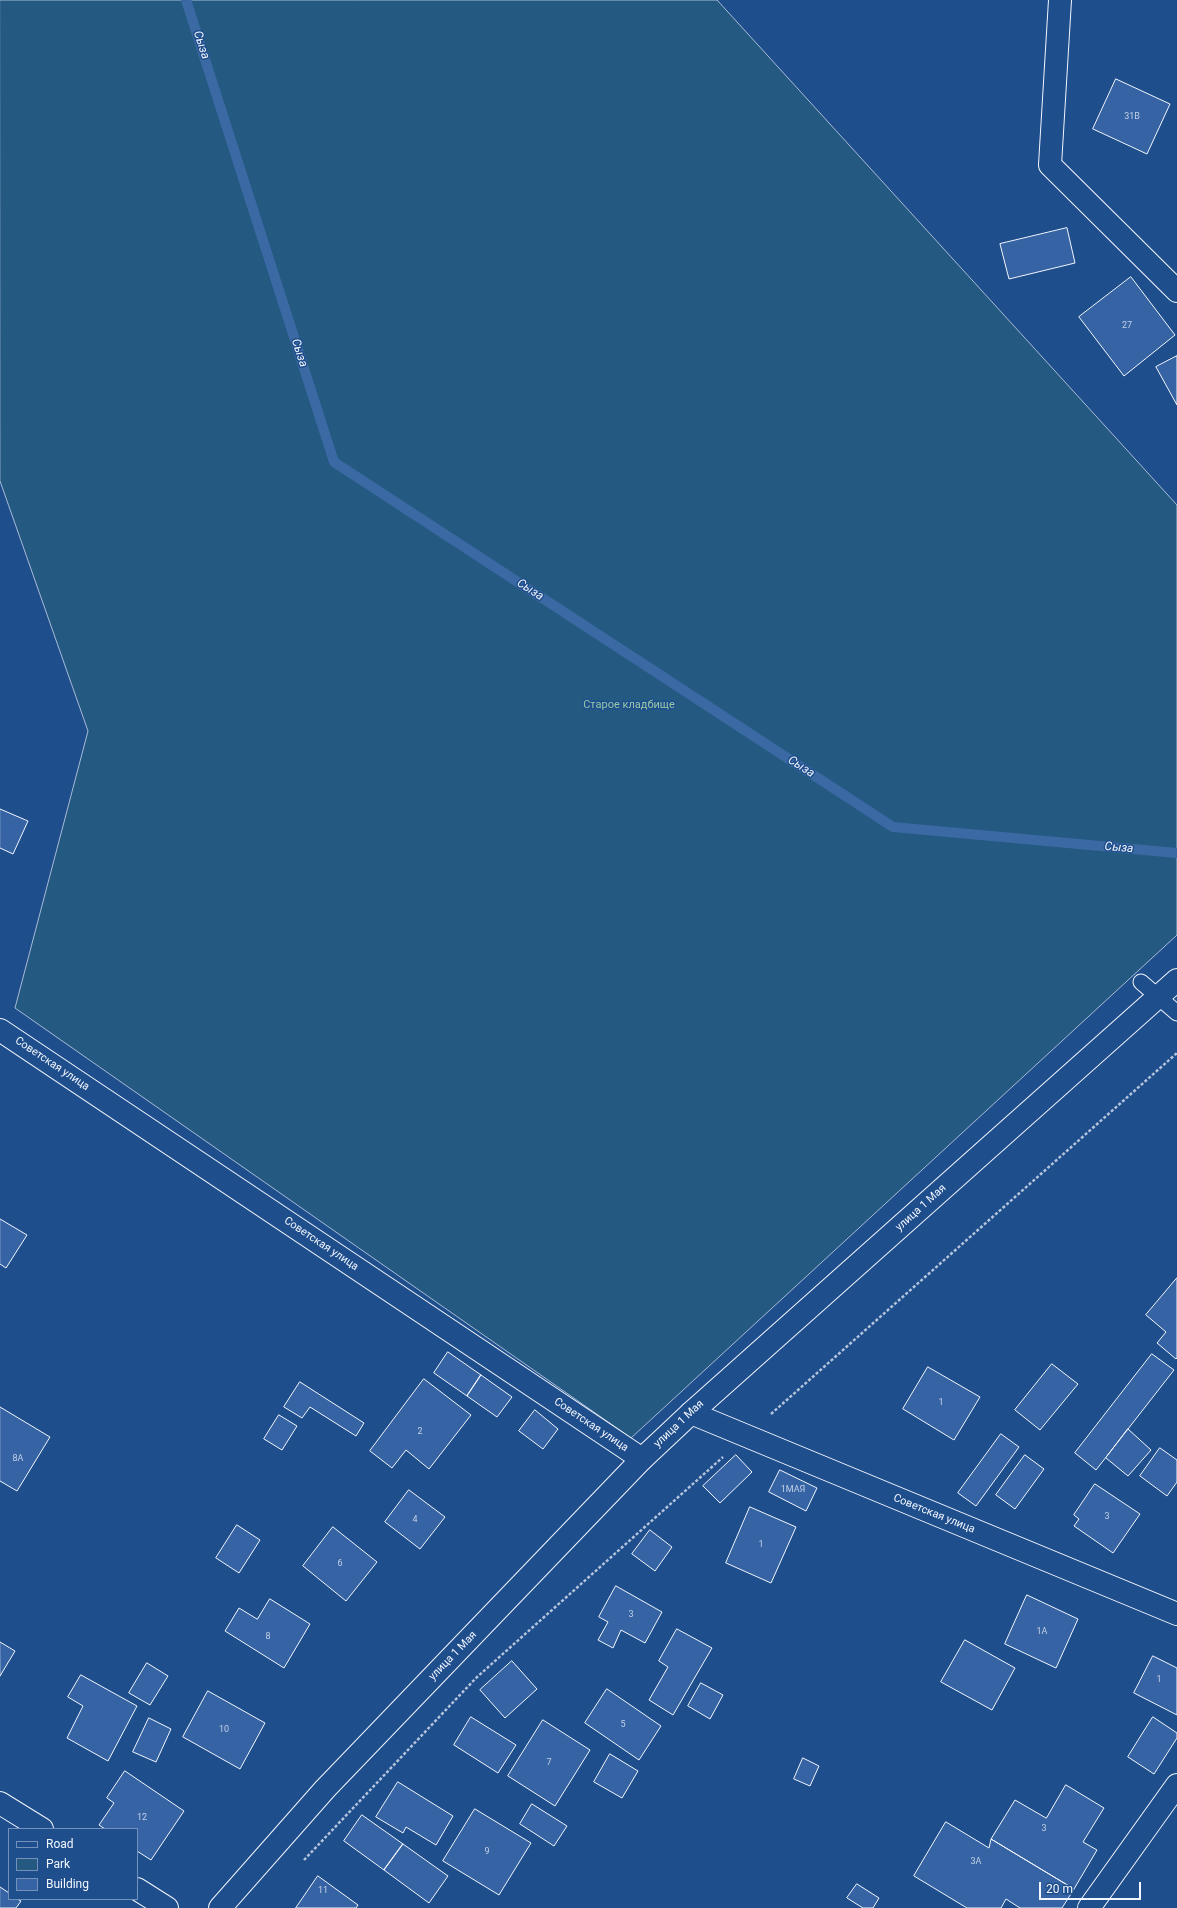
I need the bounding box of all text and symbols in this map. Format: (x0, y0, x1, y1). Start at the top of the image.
water label: Сыза (190, 29, 212, 61)
house number: 31В (1124, 112, 1140, 122)
house number: 27 (1122, 321, 1132, 331)
water label: Сыза (288, 337, 310, 369)
water label: Сыза (514, 576, 546, 604)
park label: Старое кладбище (583, 698, 675, 712)
water label: Сыза (785, 753, 817, 781)
water label: Сыза (1104, 840, 1134, 856)
street label: Советская улица (12, 1034, 92, 1094)
street label: улица 1 Мая (893, 1182, 949, 1234)
street label: Советская улица (281, 1214, 361, 1274)
street label: Советская улица (551, 1395, 631, 1455)
street label: улица 1 Мая (651, 1398, 707, 1450)
house number: 1 (938, 1398, 944, 1408)
house number: 2 (417, 1427, 423, 1437)
house number: 8А (13, 1454, 23, 1464)
house number: 1МАЯ (781, 1485, 805, 1495)
street label: Советская улица (891, 1492, 977, 1536)
house number: 3 (1104, 1512, 1110, 1522)
house number: 4 (412, 1515, 418, 1525)
house number: 1 (758, 1540, 764, 1550)
house number: 6 (337, 1559, 343, 1569)
house number: 3 (628, 1610, 634, 1620)
house number: 1А (1037, 1627, 1047, 1637)
street label: улица 1 Мая (426, 1629, 480, 1683)
house number: 8 (265, 1632, 271, 1642)
house number: 1 (1156, 1675, 1162, 1685)
house number: 5 (620, 1720, 626, 1730)
house number: 10 (219, 1725, 229, 1735)
house number: 7 (546, 1758, 552, 1768)
house number: 12 (137, 1813, 147, 1823)
house number: 3 (1041, 1824, 1047, 1834)
legend (8, 1828, 138, 1900)
text: Road (46, 1837, 74, 1851)
house number: 9 (484, 1847, 490, 1857)
text: Park (46, 1857, 70, 1871)
house number: 3А (971, 1857, 981, 1867)
scale bar (1041, 1874, 1143, 1900)
text: Building (46, 1877, 89, 1891)
text: 20 m (1046, 1882, 1073, 1896)
house number: 11 (318, 1886, 328, 1896)

